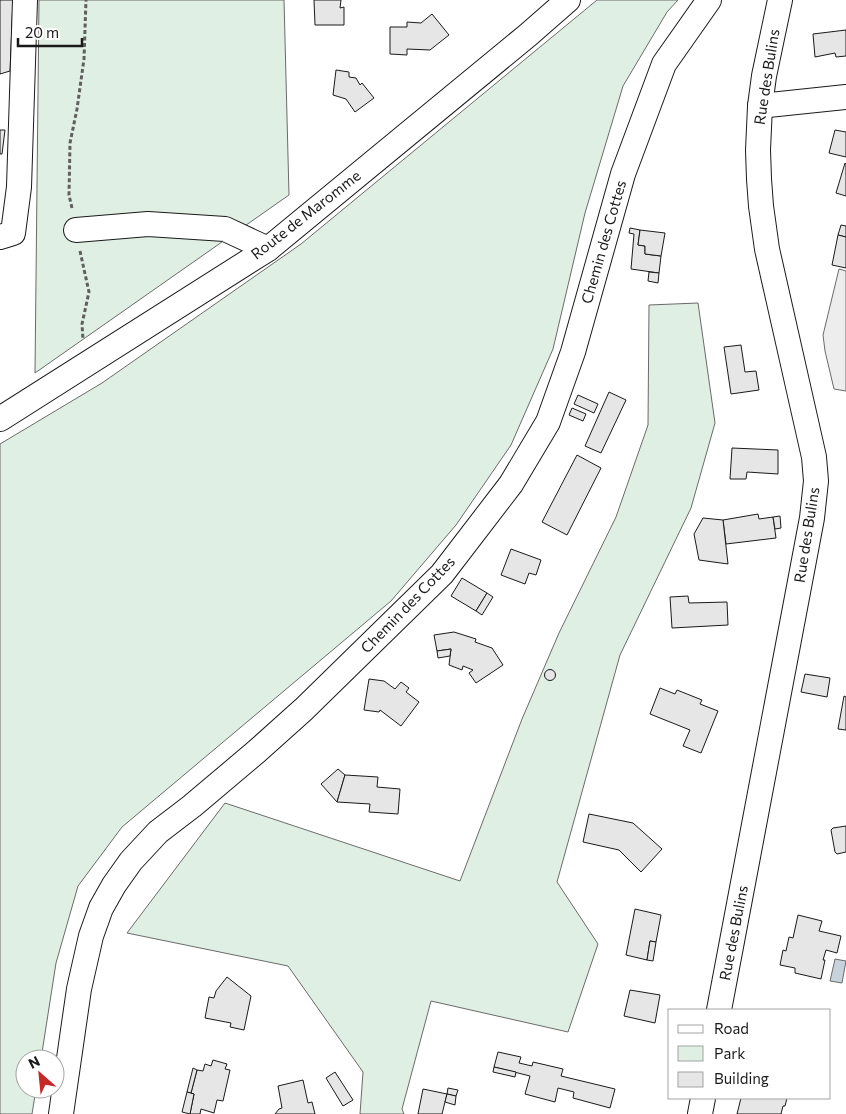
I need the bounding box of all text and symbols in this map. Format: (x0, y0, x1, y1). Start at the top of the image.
scale bar (18, 15, 81, 47)
text: 20 m (25, 23, 59, 41)
street label: Rue des Bulins (750, 28, 782, 126)
street label: Route de Maromme (247, 166, 364, 263)
street label: Chemin des Cottes (577, 178, 629, 306)
street label: Rue des Bulins (790, 486, 822, 584)
street label: Chemin des Cottes (357, 552, 458, 656)
street label: Rue des Bulins (715, 884, 751, 982)
legend (668, 1009, 831, 1099)
text: Road (714, 1019, 749, 1037)
text: Park (714, 1044, 745, 1062)
north arrow (15, 1049, 65, 1099)
text: N (25, 1052, 42, 1072)
text: Building (714, 1069, 769, 1087)

